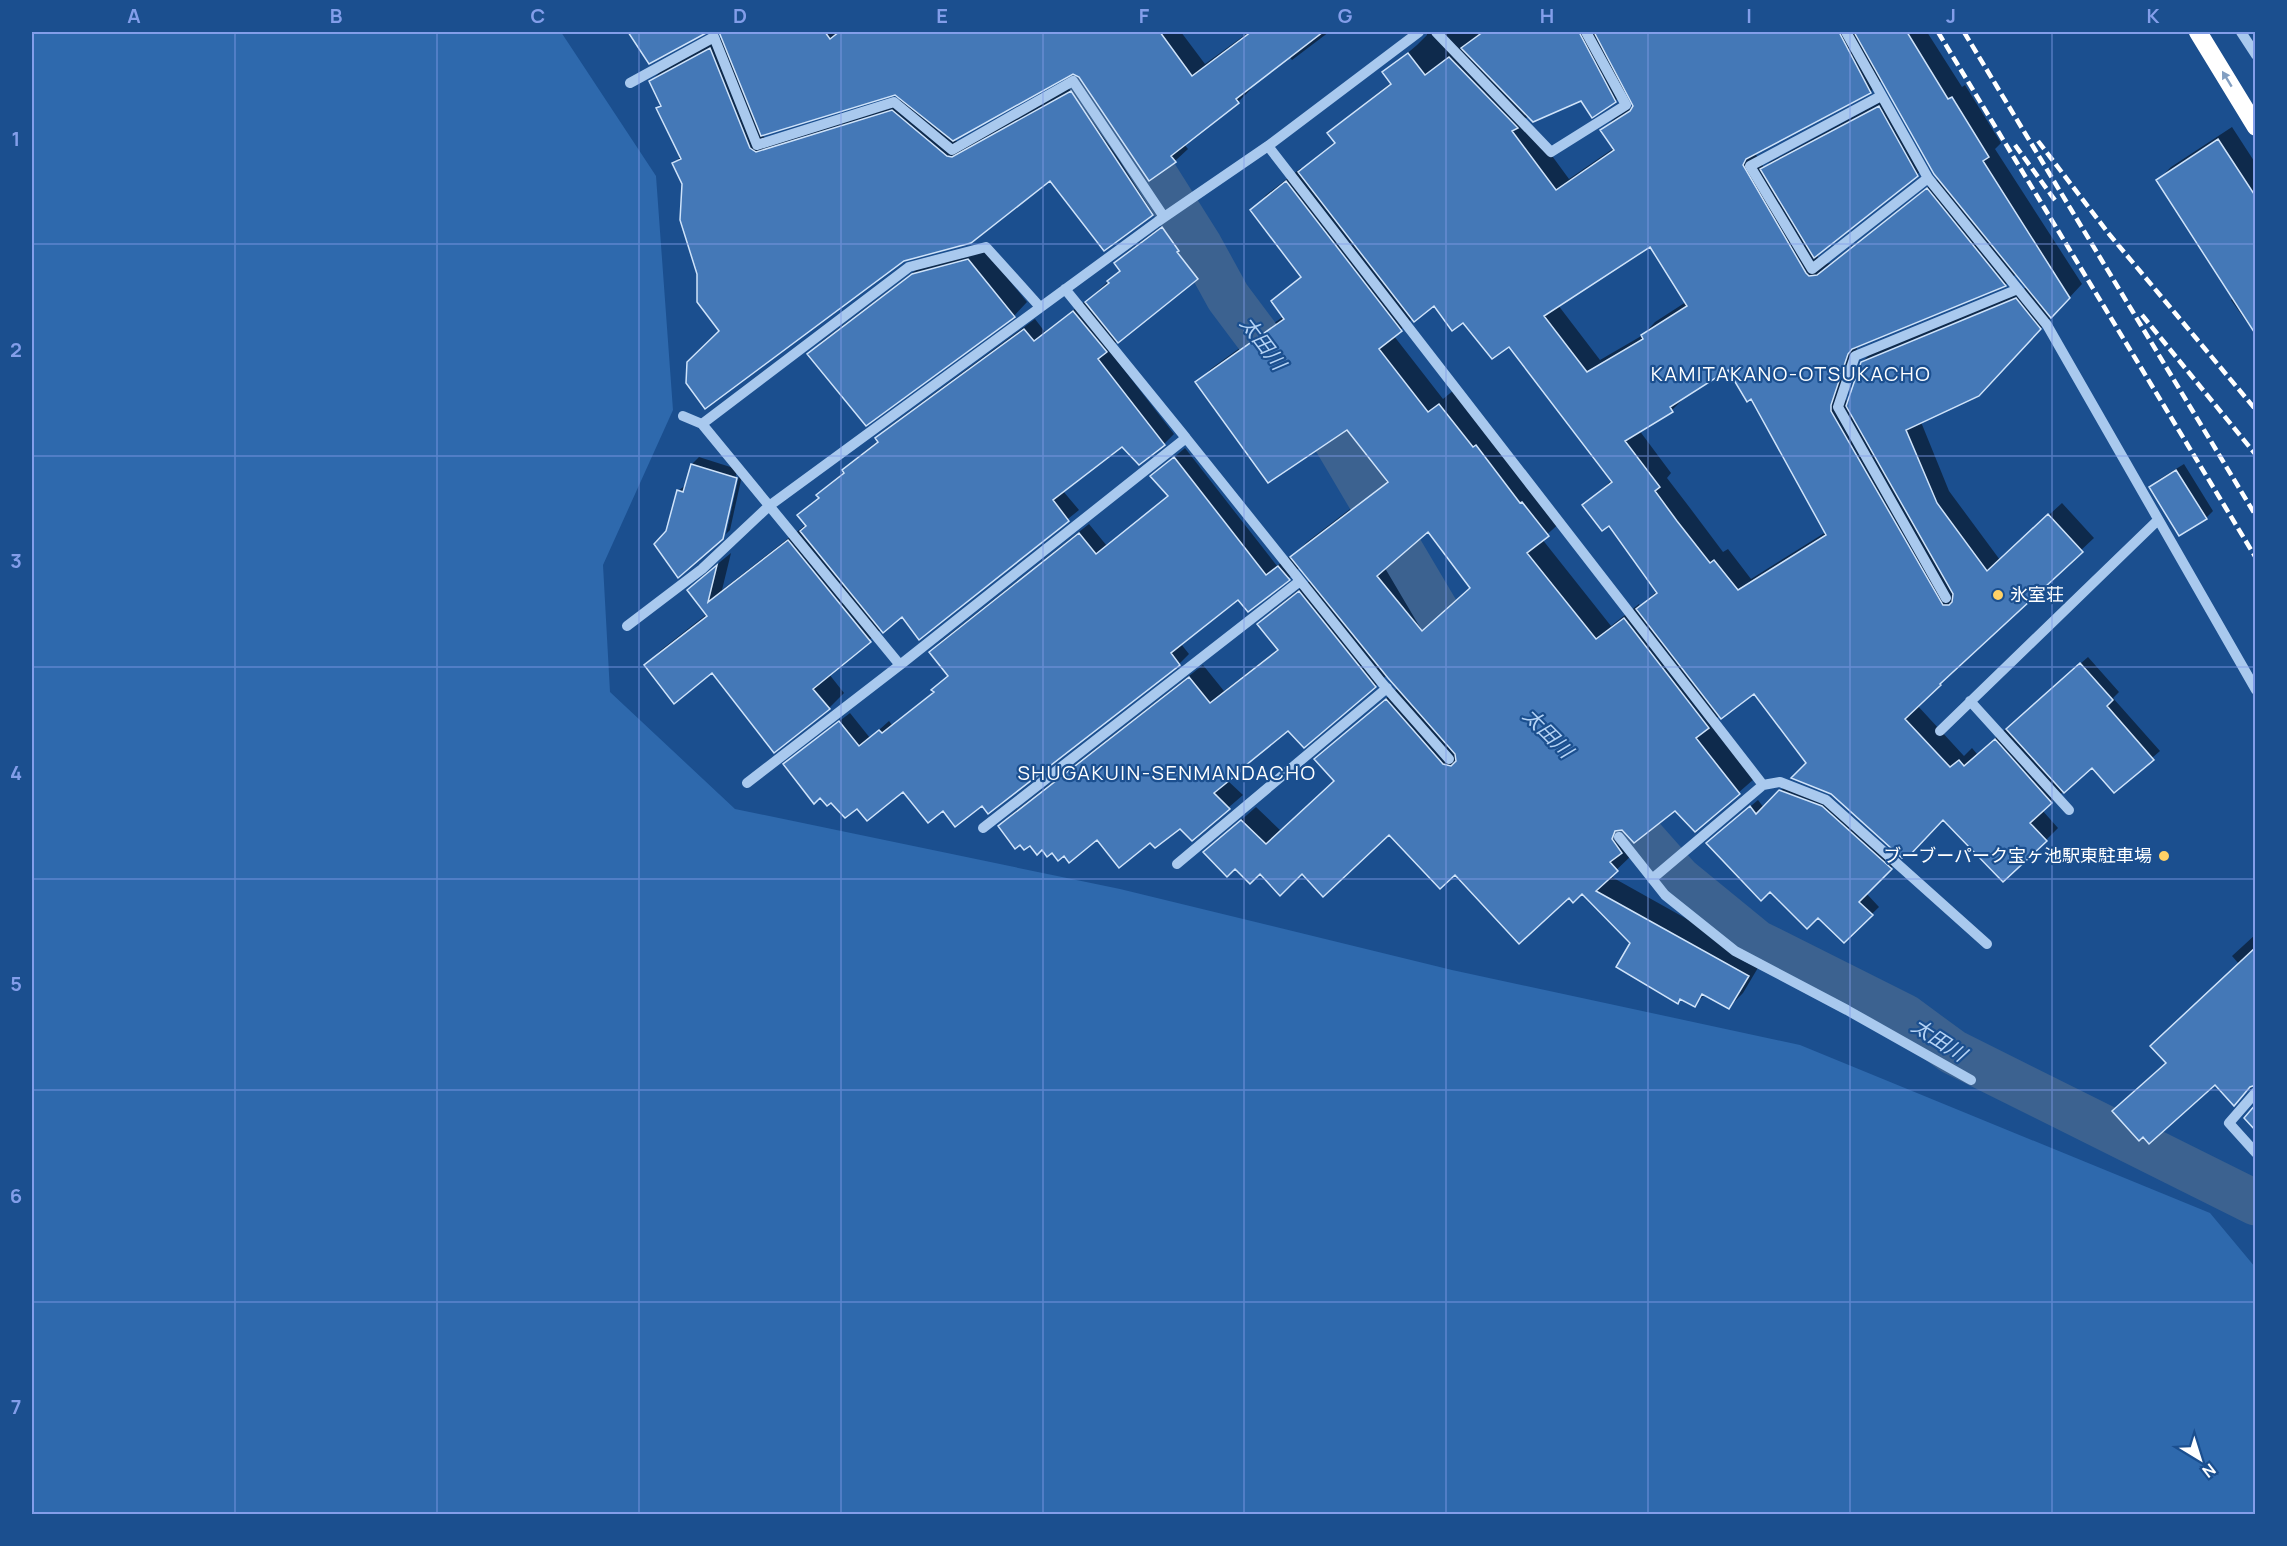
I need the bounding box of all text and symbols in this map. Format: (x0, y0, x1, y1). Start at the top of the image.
text: A (127, 2, 141, 29)
text: B (330, 2, 343, 29)
text: C (531, 2, 545, 29)
text: D (733, 2, 747, 29)
text: E (936, 2, 948, 29)
text: F (1139, 2, 1150, 29)
text: G (1338, 2, 1353, 29)
text: H (1540, 2, 1554, 29)
text: I (1746, 2, 1752, 29)
text: J (1946, 2, 1956, 29)
text: K (2147, 2, 2160, 29)
one-way arrow (2222, 70, 2232, 87)
text: 1 (12, 125, 20, 152)
water label: 太田川 (1235, 311, 1293, 376)
text: 2 (10, 336, 22, 363)
district label: KAMITAKANO-OTSUKACHO (1651, 360, 1931, 387)
text: 3 (10, 547, 22, 574)
place label: 氷室荘 (2010, 582, 2064, 606)
marker: 氷室荘 (1991, 588, 2005, 602)
water label: 太田川 (1518, 702, 1581, 765)
text: 4 (10, 759, 22, 786)
district label: SHUGAKUIN-SENMANDACHO (1018, 759, 1316, 786)
place label: ブーブーパーク宝ヶ池駅東駐車場 (1883, 843, 2152, 867)
marker: ブーブーパーク宝ヶ池駅東駐車場 (2157, 849, 2171, 863)
text: 5 (10, 970, 22, 997)
water label: 太田川 (1907, 1012, 1973, 1068)
text: 6 (10, 1182, 22, 1209)
text: 7 (11, 1393, 21, 1420)
north arrow (2170, 1429, 2230, 1489)
text: N (2198, 1459, 2221, 1483)

